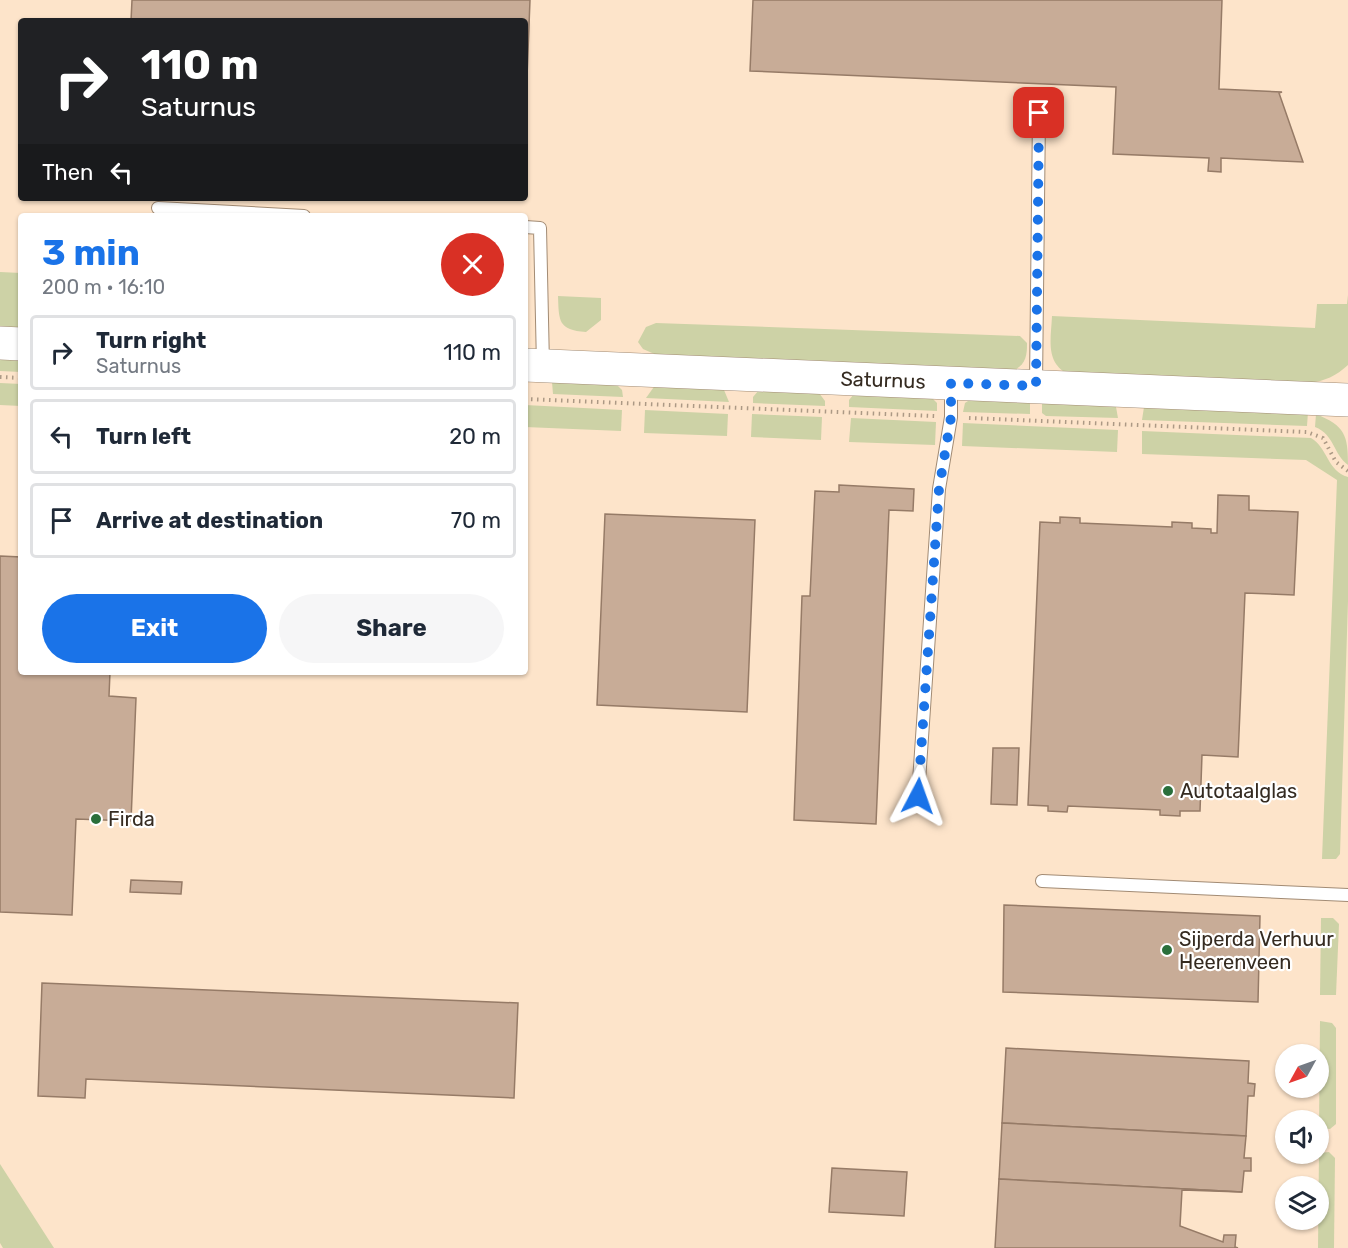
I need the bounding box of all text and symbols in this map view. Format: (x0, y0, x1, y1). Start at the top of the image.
text: 110 m (141, 40, 259, 90)
icon: right (42, 42, 120, 120)
pin (1013, 87, 1064, 138)
text: Saturnus (141, 91, 256, 123)
icon: arrive (1022, 96, 1055, 129)
icon: left (105, 156, 138, 189)
text: Then (42, 159, 93, 186)
text: 3 min (42, 231, 140, 274)
button: close (441, 233, 504, 296)
text: 200 m · 16:10 (42, 275, 165, 299)
text: Turn right (96, 327, 206, 354)
icon: right (45, 336, 78, 369)
text: 110 m (443, 339, 501, 366)
text: Saturnus (96, 354, 181, 378)
street label: Saturnus (840, 367, 926, 393)
icon: left (45, 420, 78, 453)
text: Turn left (96, 423, 191, 450)
text: 20 m (449, 423, 501, 450)
icon: arrive (45, 504, 78, 537)
text: Arrive at destination (96, 507, 323, 534)
text: 70 m (451, 507, 501, 534)
button: Exit (42, 594, 267, 663)
button: Share (279, 594, 504, 663)
position arrow (886, 764, 950, 828)
place label: Autotaalglas (1180, 779, 1297, 803)
marker: Autotaalglas (1161, 784, 1175, 798)
place label: Firda (108, 807, 155, 831)
marker: Firda (89, 812, 103, 826)
place label: Sijperda Verhuur Heerenveen (1179, 927, 1334, 974)
marker: Sijperda Verhuur Heerenveen (1160, 943, 1174, 957)
north arrow (1275, 1044, 1329, 1098)
map controls (1275, 1044, 1329, 1230)
button: sound (1275, 1110, 1329, 1164)
button: layers (1275, 1176, 1329, 1230)

